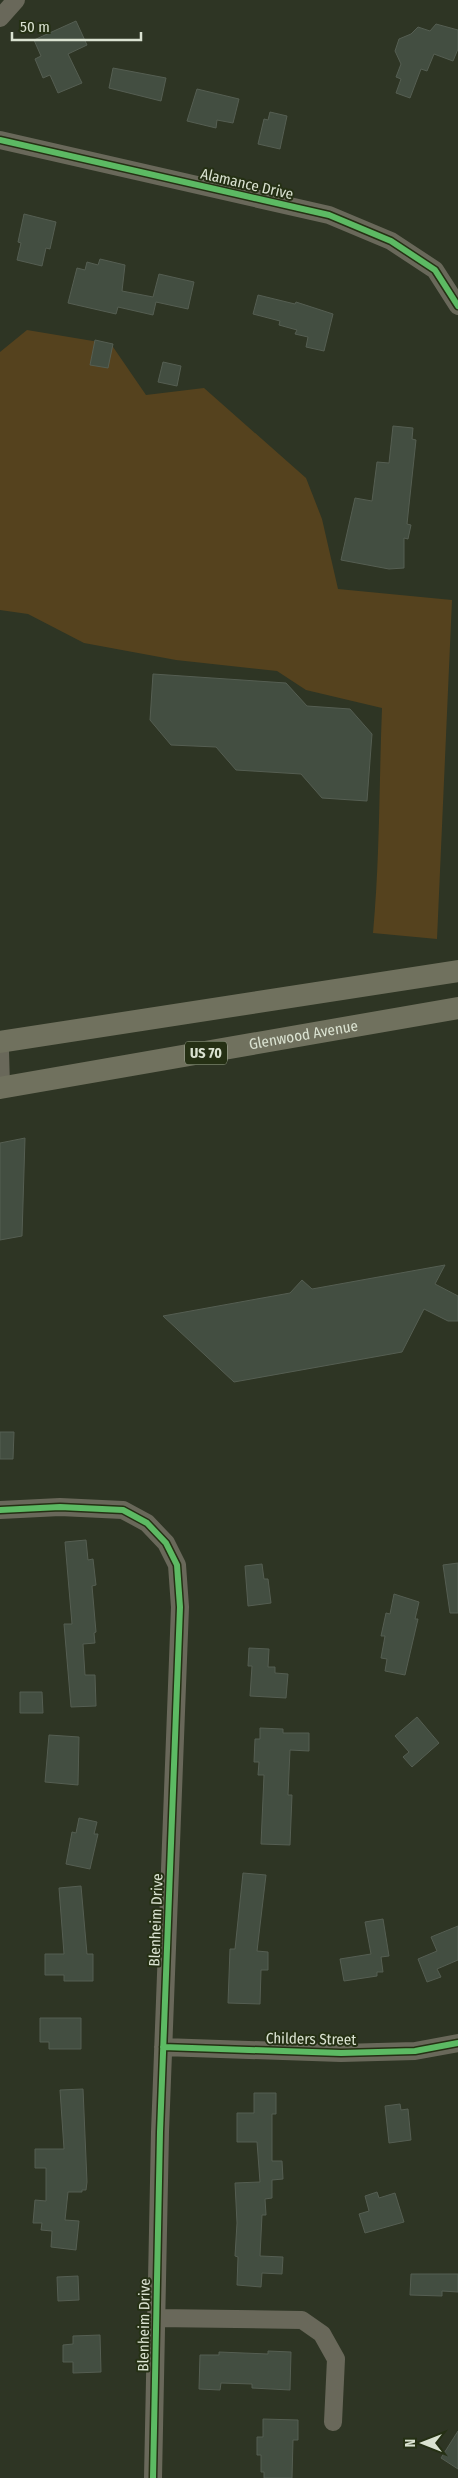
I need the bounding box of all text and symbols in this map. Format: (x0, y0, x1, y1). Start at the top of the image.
scale bar (12, 10, 141, 42)
text: 50 m (20, 18, 50, 36)
street label: Alamance Drive (199, 165, 295, 203)
street label: Glenwood Avenue (248, 1017, 359, 1053)
road number: US 70 (185, 1042, 227, 1064)
street label: Blenheim Drive (145, 1873, 167, 1967)
street label: Childers Street (266, 2029, 356, 2049)
street label: Blenheim Drive (134, 2278, 154, 2372)
north arrow (398, 2418, 448, 2468)
text: N (402, 2439, 419, 2447)

